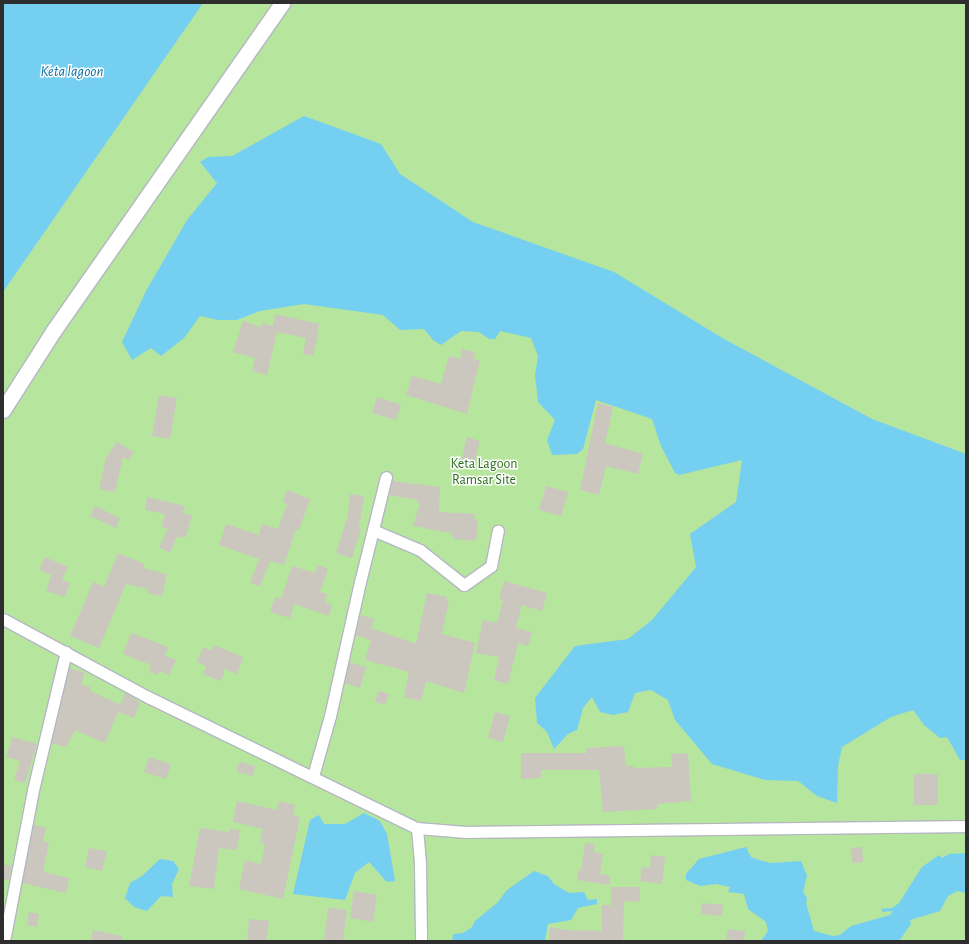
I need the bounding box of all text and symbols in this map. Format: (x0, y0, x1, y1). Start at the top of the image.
water label: Keta lagoon (41, 63, 103, 81)
park label: Keta Lagoon Ramsar Site (451, 456, 517, 488)

